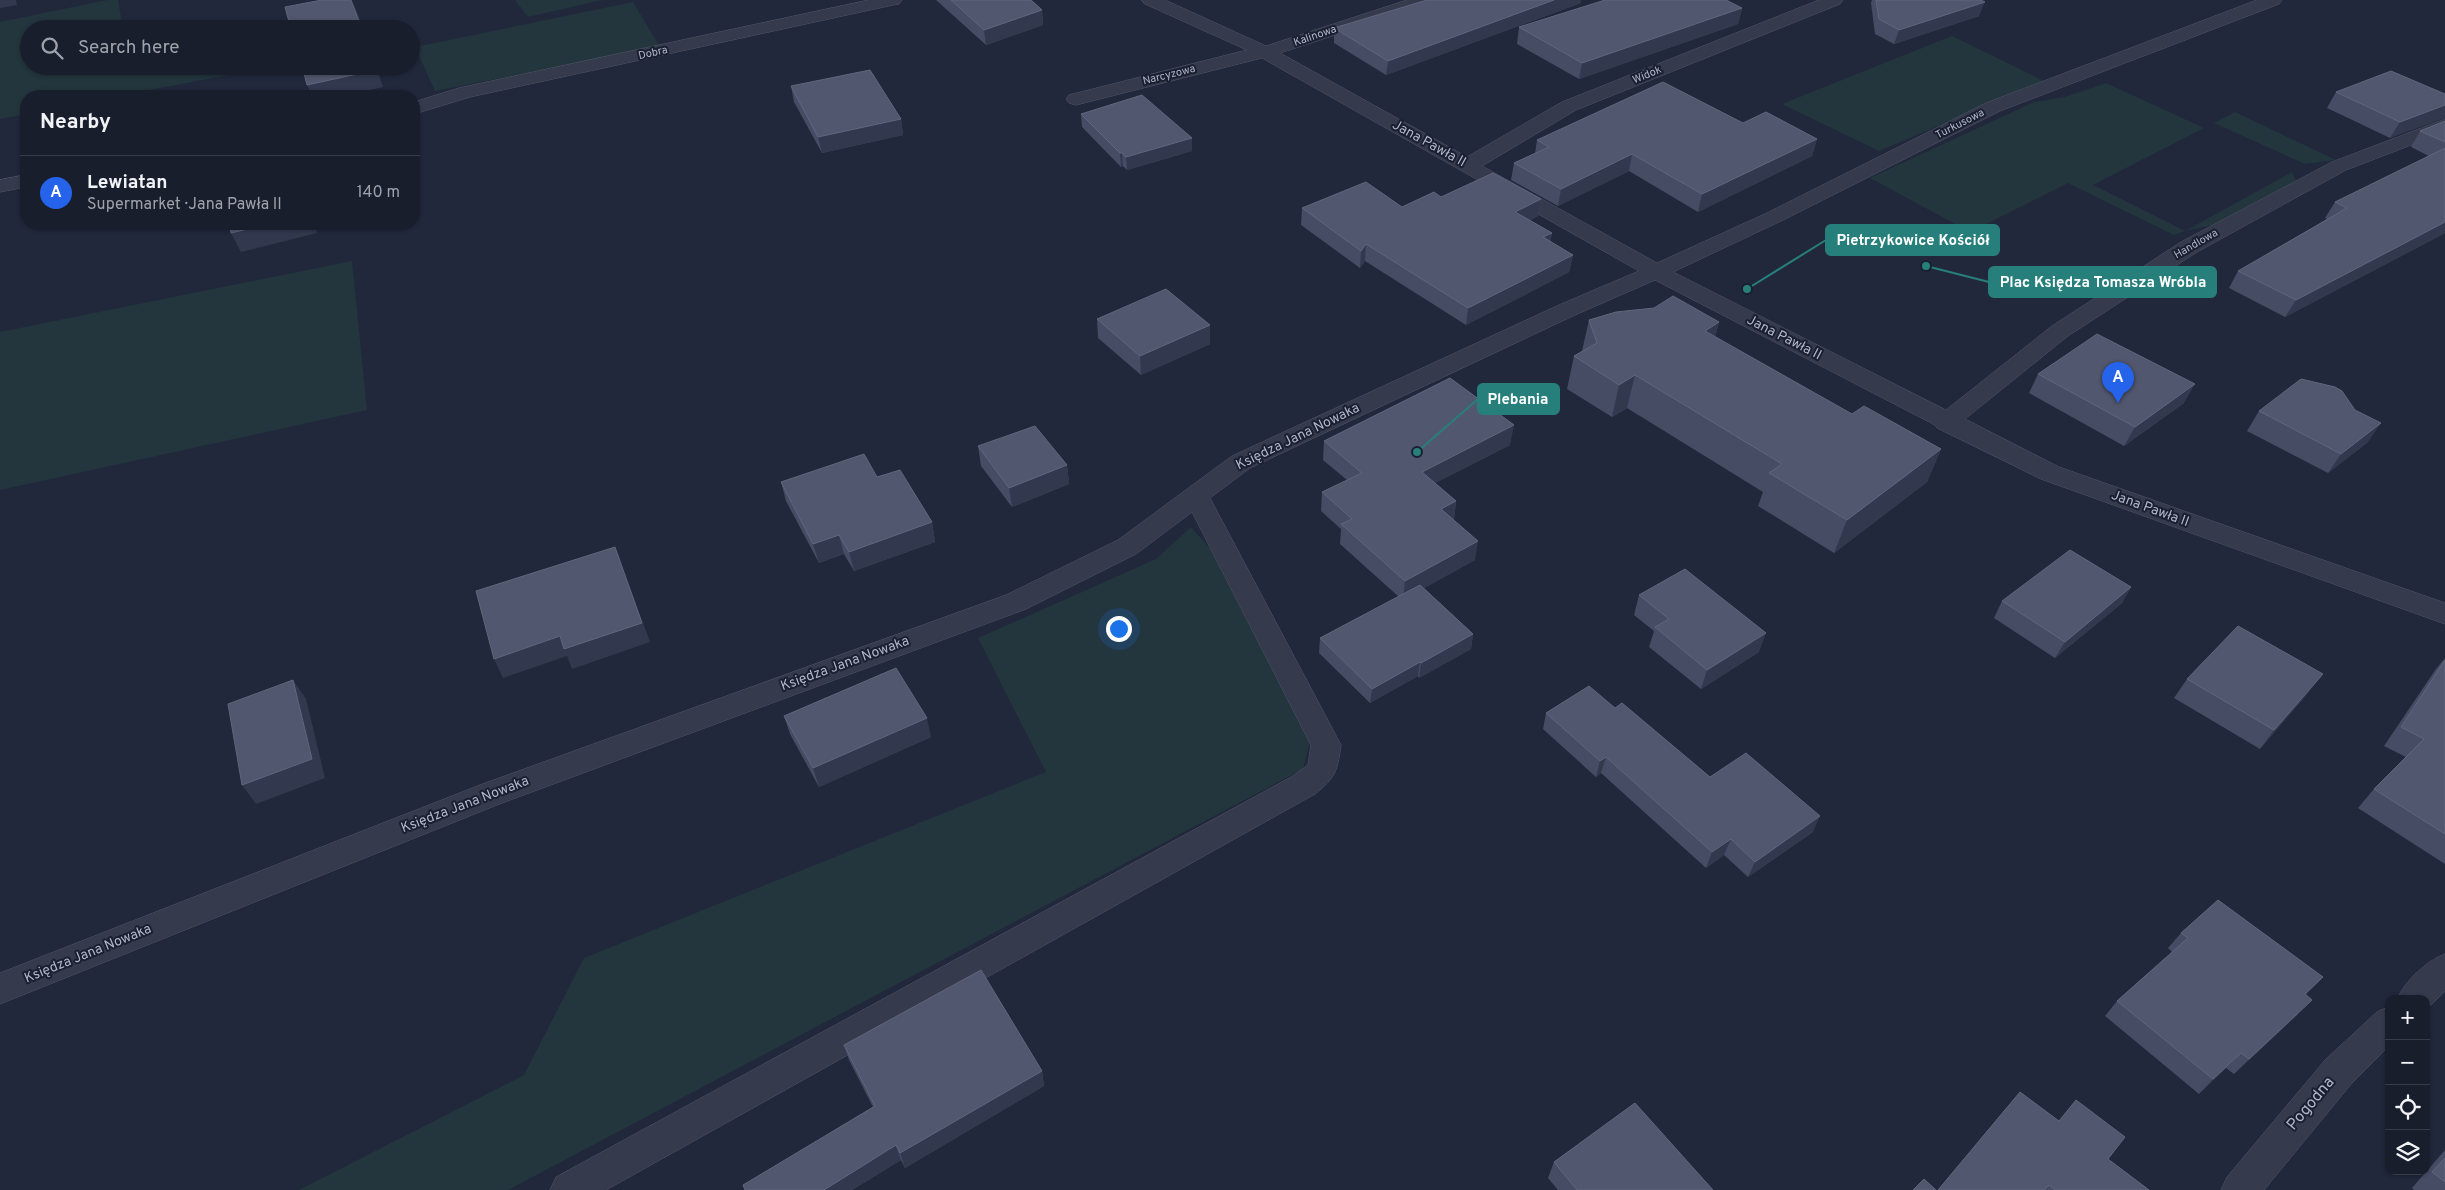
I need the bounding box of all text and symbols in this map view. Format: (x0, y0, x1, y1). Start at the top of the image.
search box (20, 20, 420, 75)
street label: Kalinowa (1292, 22, 1339, 50)
icon: search (38, 34, 66, 62)
text: Search here (78, 36, 180, 60)
street label: Dobra (637, 43, 669, 63)
street label: Narcyzowa (1141, 62, 1197, 88)
street label: Widok (1630, 63, 1664, 87)
street label: Turkusowa (1933, 106, 1987, 142)
text: Nearby (40, 109, 111, 136)
street label: Jana Pawła II (1389, 117, 1469, 171)
text: Lewiatan (87, 171, 167, 195)
text: A (50, 183, 62, 203)
text: 140 m (357, 183, 400, 203)
text: Supermarket · Jana Pawła II (87, 195, 282, 215)
callout: Pietrzykowice Kościół (1826, 225, 1999, 255)
street label: Handlowa (2172, 226, 2221, 262)
text: Pietrzykowice Kościół (1836, 232, 1990, 251)
callout: Plac Księdza Tomasza Wróbla (1989, 267, 2216, 297)
text: Plac Księdza Tomasza Wróbla (2000, 274, 2206, 293)
street label: Jana Pawła II (1744, 312, 1824, 364)
pin: A (2102, 362, 2134, 403)
callout: Plebania (1478, 384, 1559, 414)
text: Plebania (1488, 391, 1548, 410)
street label: Księdza Jana Nowaka (1233, 400, 1363, 474)
street label: Jana Pawła II (2109, 487, 2191, 531)
your location (1106, 616, 1132, 642)
street label: Księdza Jana Nowaka (778, 633, 912, 695)
street label: Księdza Jana Nowaka (399, 773, 531, 837)
street label: Księdza Jana Nowaka (22, 921, 154, 987)
map controls (2385, 995, 2430, 1175)
button: + (2385, 995, 2430, 1040)
button: − (2385, 1040, 2430, 1085)
street label: Pogodna (2283, 1073, 2339, 1135)
button: locate (2385, 1085, 2430, 1130)
button: layers (2385, 1130, 2430, 1175)

